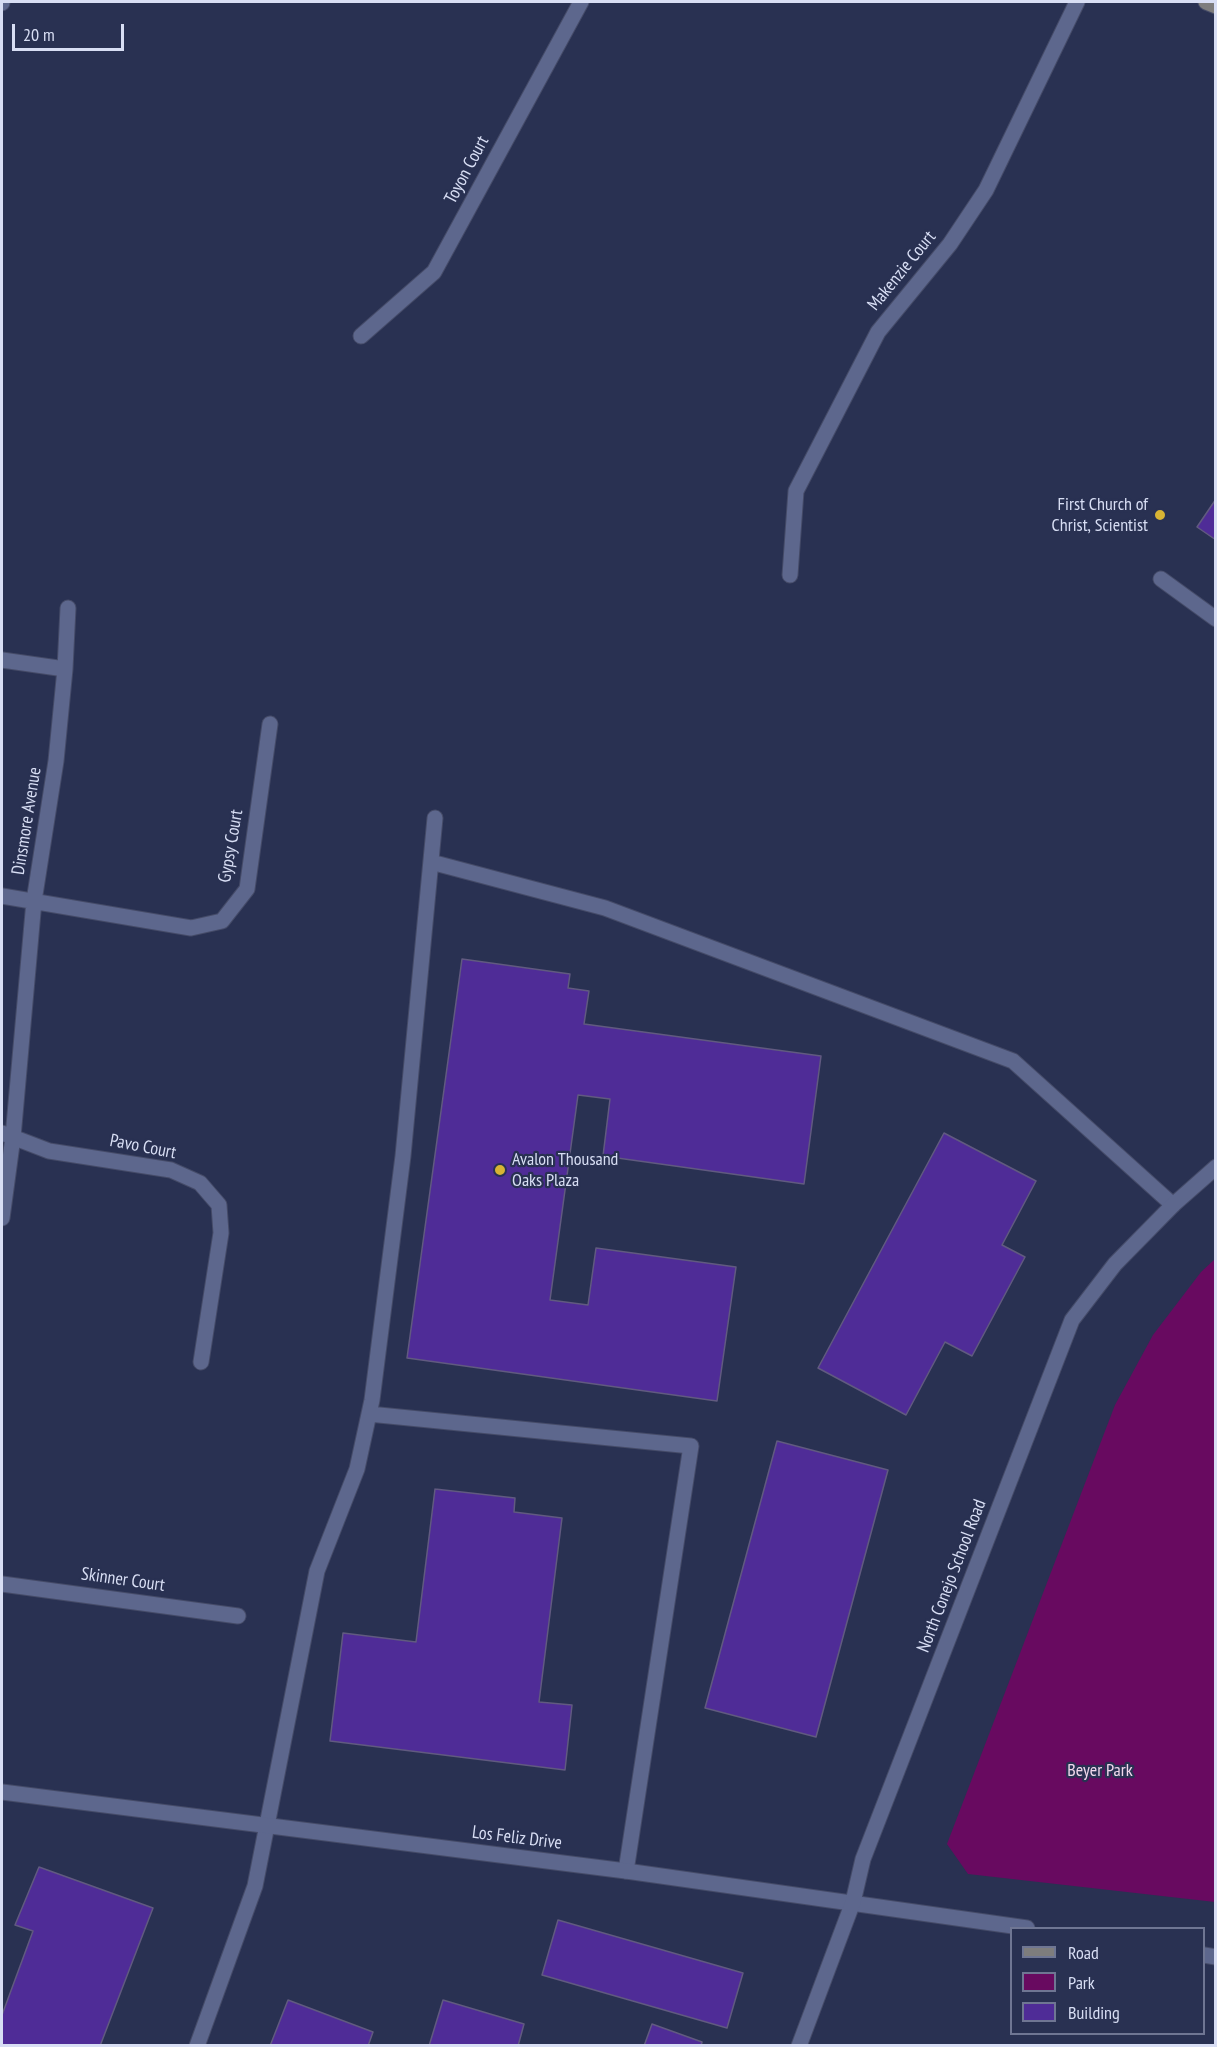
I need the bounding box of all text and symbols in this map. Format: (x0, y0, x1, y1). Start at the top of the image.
scale bar (15, 12, 128, 50)
text: 20 m (23, 23, 55, 46)
street label: Toyon Court (440, 132, 494, 208)
street label: Makenzie Court (863, 227, 941, 315)
place label: First Church of Christ, Scientist (1052, 494, 1148, 536)
marker: First Church of Christ, Scientist (1153, 508, 1167, 522)
street label: Dinsmore Avenue (8, 766, 46, 876)
street label: Gypsy Court (214, 808, 248, 884)
street label: Pavo Court (108, 1130, 178, 1164)
place label: Avalon Thousand Oaks Plaza (512, 1149, 618, 1192)
marker: Avalon Thousand Oaks Plaza (493, 1163, 507, 1177)
street label: North Conejo School Road (913, 1496, 991, 1656)
street label: Skinner Court (80, 1563, 166, 1597)
park label: Beyer Park (1067, 1760, 1133, 1782)
street label: Los Feliz Drive (471, 1822, 563, 1854)
legend (1010, 1927, 1205, 2035)
text: Road (1068, 1941, 1099, 1964)
text: Park (1068, 1971, 1095, 1994)
text: Building (1068, 2001, 1120, 2024)

